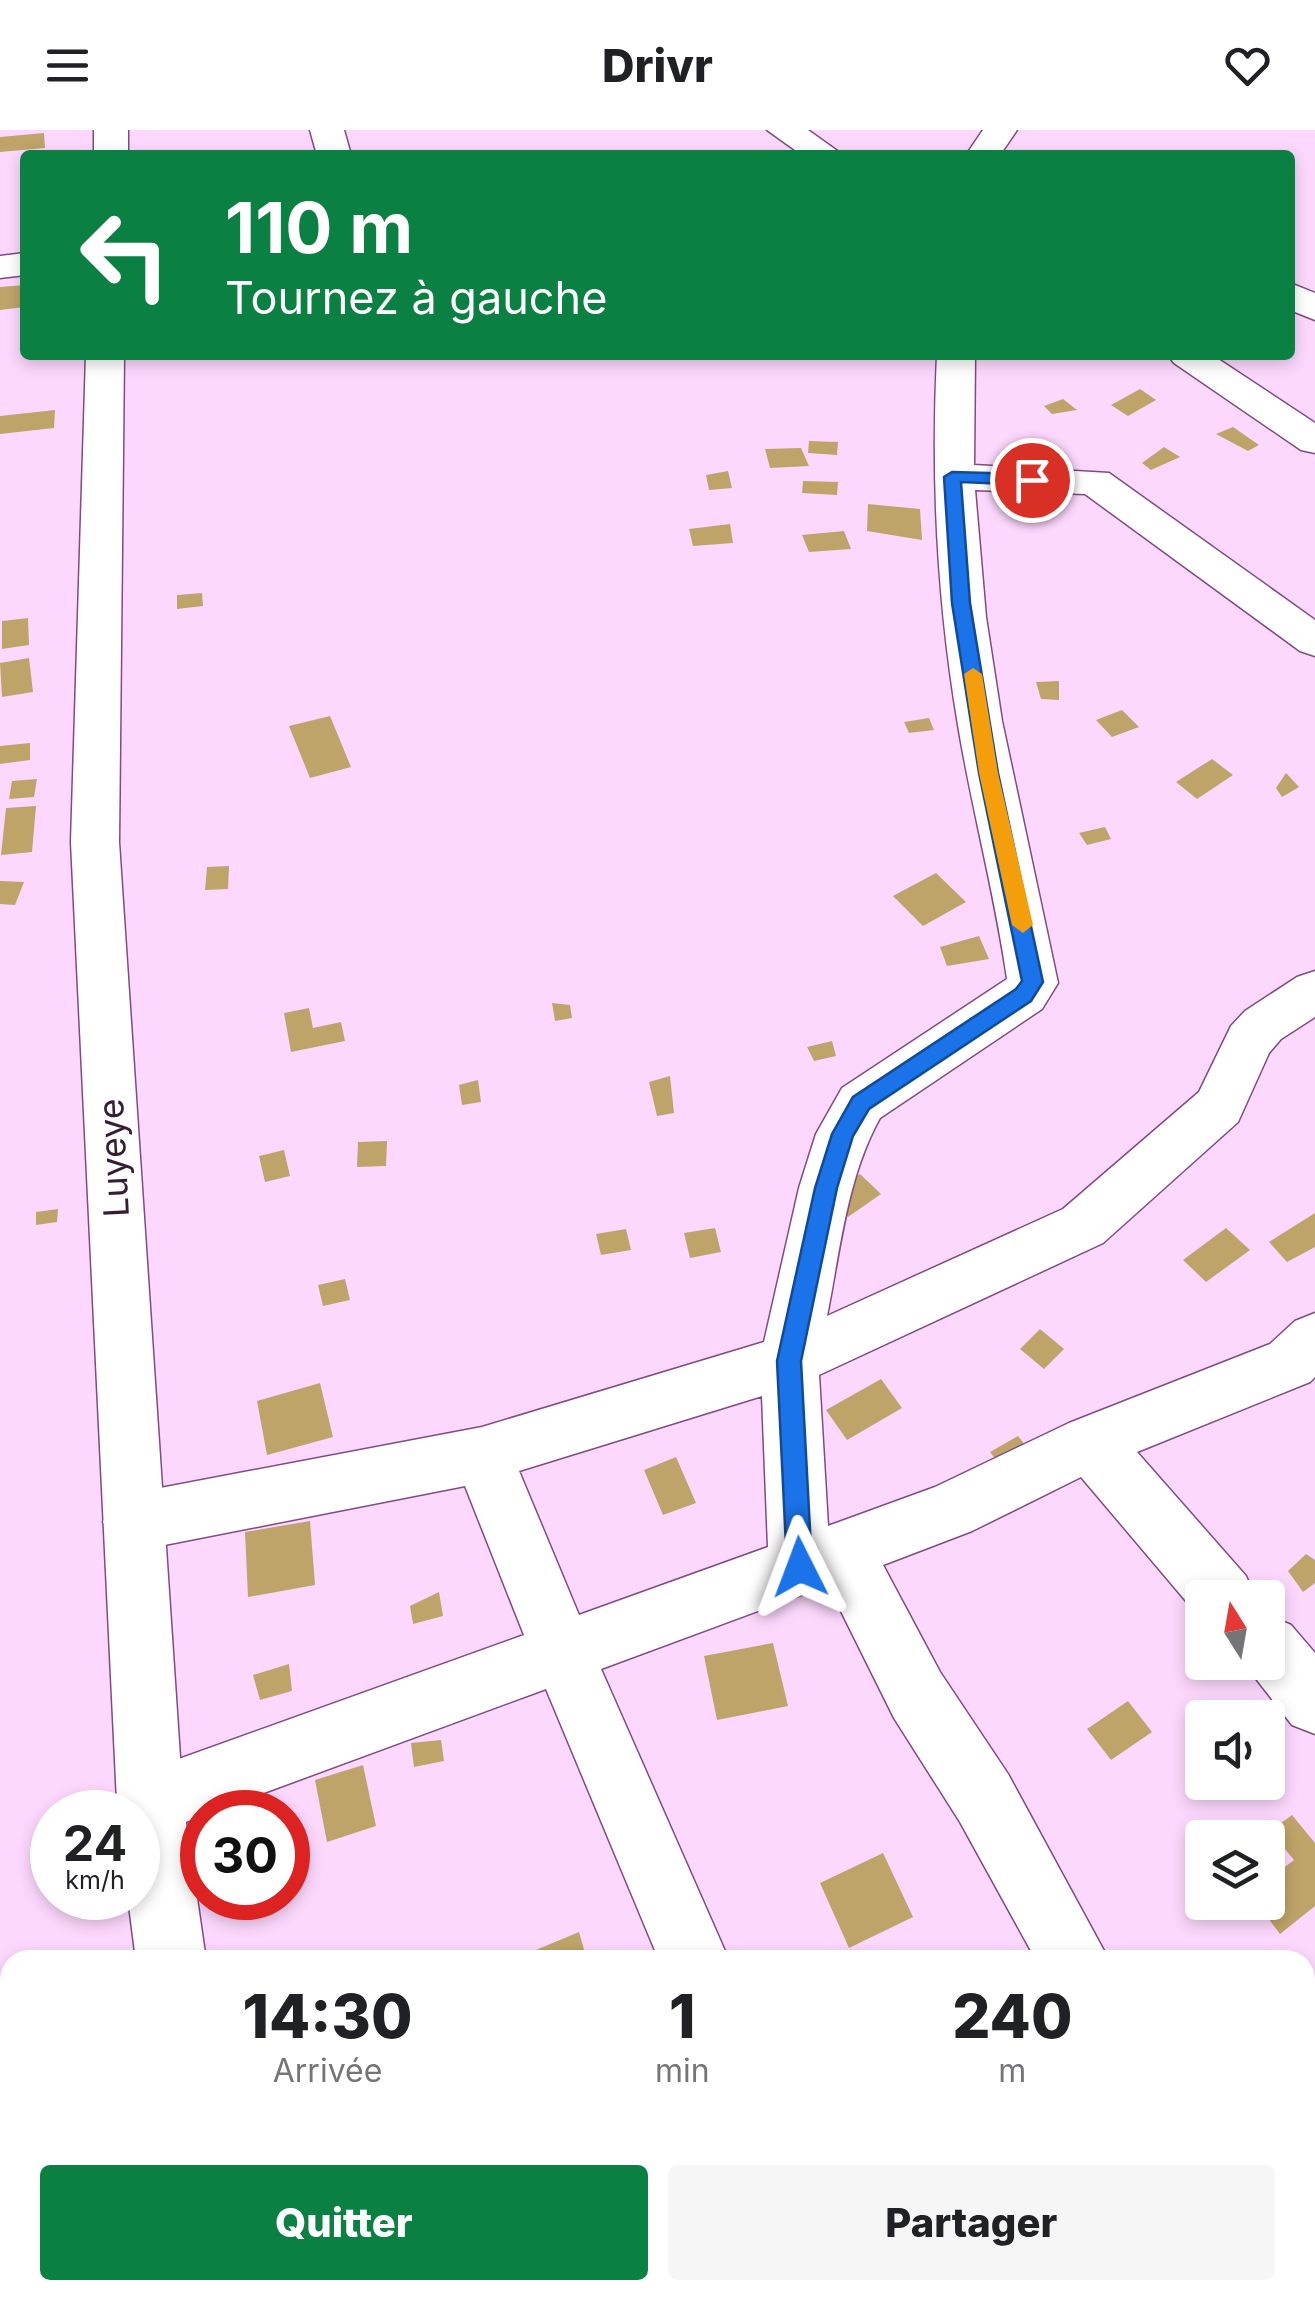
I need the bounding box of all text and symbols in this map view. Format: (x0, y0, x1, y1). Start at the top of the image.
icon: menu (40, 38, 95, 93)
text: Drivr (602, 38, 713, 93)
icon: heart (1220, 38, 1275, 93)
text: 110 m (225, 185, 413, 270)
icon: left (60, 190, 190, 320)
text: Tournez à gauche (225, 270, 607, 325)
pin (990, 438, 1075, 523)
icon: arrive (1005, 453, 1060, 508)
street label: Luyeye (89, 1098, 137, 1218)
position arrow (748, 1515, 852, 1619)
north arrow (1185, 1580, 1285, 1680)
map controls (1185, 1580, 1285, 1920)
button: sound (1185, 1700, 1285, 1800)
speed limit sign: 30 (180, 1790, 310, 1920)
text: 24 (63, 1813, 127, 1873)
button: layers (1185, 1820, 1285, 1920)
text: km/h (65, 1865, 125, 1895)
text: 14:30 (243, 1980, 412, 2052)
text: 1 (669, 1980, 696, 2052)
text: 240 (952, 1980, 1072, 2052)
text: Arrivée (273, 2051, 382, 2090)
text: min (655, 2051, 710, 2090)
text: m (998, 2051, 1026, 2090)
button: Quitter (40, 2165, 648, 2280)
button: Partager (668, 2165, 1275, 2280)

